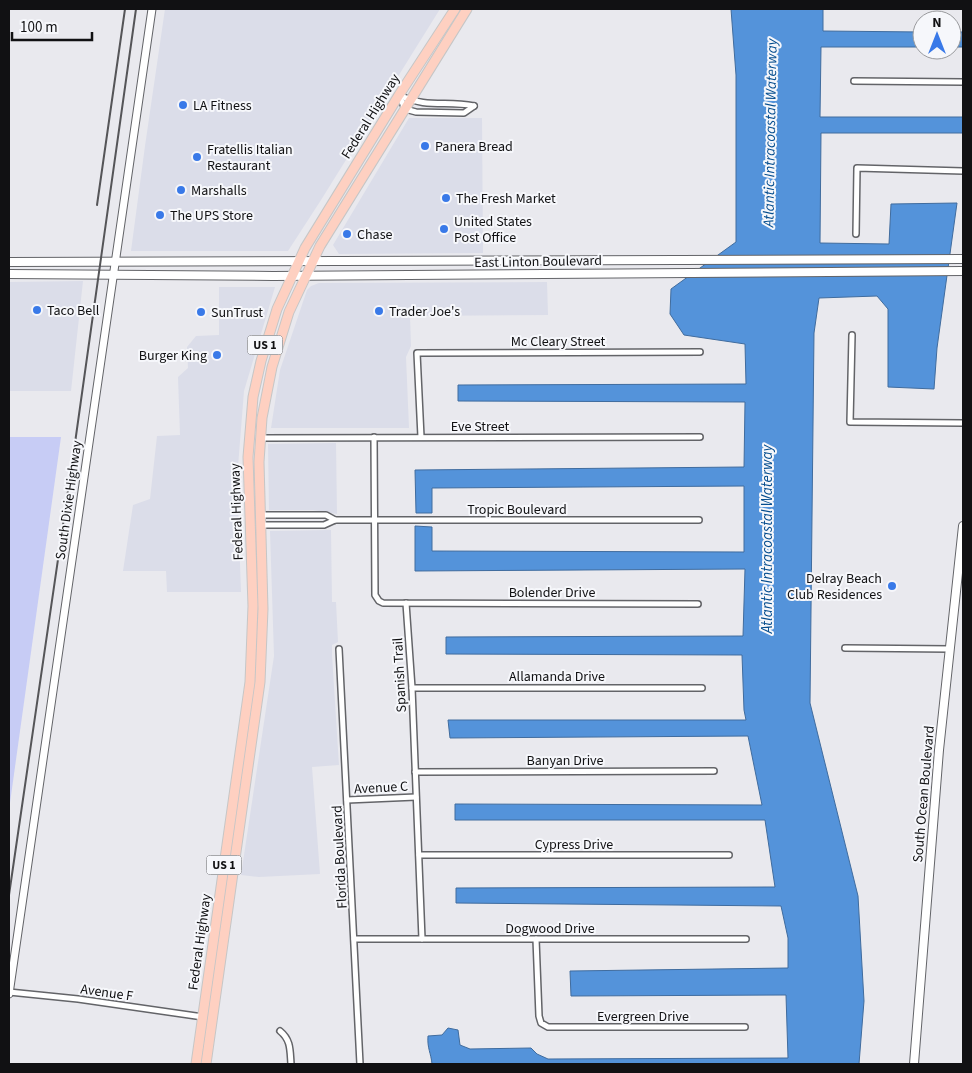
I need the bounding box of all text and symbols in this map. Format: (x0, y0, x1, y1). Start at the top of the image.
scale bar (12, 10, 92, 42)
north arrow (912, 10, 962, 60)
text: N (932, 13, 942, 33)
text: 100 m (20, 17, 58, 38)
water label: Atlantic Intracoastal Waterway (758, 37, 783, 228)
street label: Federal Highway (337, 70, 405, 163)
place label: LA Fitness (193, 96, 252, 116)
marker: LA Fitness (177, 99, 189, 111)
place label: Panera Bread (435, 137, 513, 157)
place label: Fratellis Italian Restaurant (207, 140, 293, 176)
marker: Panera Bread (419, 140, 431, 152)
marker: Fratellis Italian Restaurant (191, 151, 203, 163)
place label: Marshalls (191, 181, 247, 201)
marker: Marshalls (175, 184, 187, 196)
place label: The Fresh Market (456, 189, 556, 209)
marker: The Fresh Market (440, 192, 452, 204)
place label: The UPS Store (170, 206, 253, 226)
marker: The UPS Store (154, 209, 166, 221)
place label: United States Post Office (454, 212, 532, 248)
marker: United States Post Office (438, 223, 450, 235)
place label: Chase (357, 225, 393, 245)
marker: Chase (341, 228, 353, 240)
street label: East Linton Boulevard (474, 251, 602, 273)
place label: Taco Bell (47, 301, 100, 321)
place label: Trader Joe's (389, 302, 460, 322)
place label: SunTrust (211, 303, 263, 323)
marker: Taco Bell (31, 304, 43, 316)
marker: Trader Joe's (373, 305, 385, 317)
marker: SunTrust (195, 306, 207, 318)
street label: Mc Cleary Street (511, 332, 605, 352)
road number: US 1 (248, 336, 282, 354)
place label: Burger King (139, 346, 207, 366)
marker: Burger King (211, 349, 223, 361)
street label: Eve Street (451, 417, 510, 437)
street label: South Dixie Highway (51, 439, 87, 561)
water label: Atlantic Intracoastal Waterway (757, 443, 778, 634)
street label: Federal Highway (225, 463, 249, 561)
street label: Tropic Boulevard (467, 500, 567, 520)
place label: Delray Beach Club Residences (787, 569, 882, 605)
marker: Delray Beach Club Residences (886, 580, 898, 592)
street label: Bolender Drive (509, 583, 595, 603)
street label: Spanish Trail (388, 637, 412, 713)
street label: Allamanda Drive (509, 667, 605, 687)
street label: South Ocean Boulevard (908, 725, 940, 863)
street label: Banyan Drive (526, 751, 604, 771)
street label: Avenue C (354, 777, 409, 799)
street label: Florida Boulevard (327, 805, 353, 909)
street label: Cypress Drive (535, 835, 613, 855)
road number: US 1 (206, 856, 242, 874)
street label: Federal Highway (183, 892, 217, 992)
street label: Dogwood Drive (505, 919, 595, 939)
street label: Avenue F (79, 979, 135, 1007)
street label: Evergreen Drive (597, 1007, 689, 1027)

